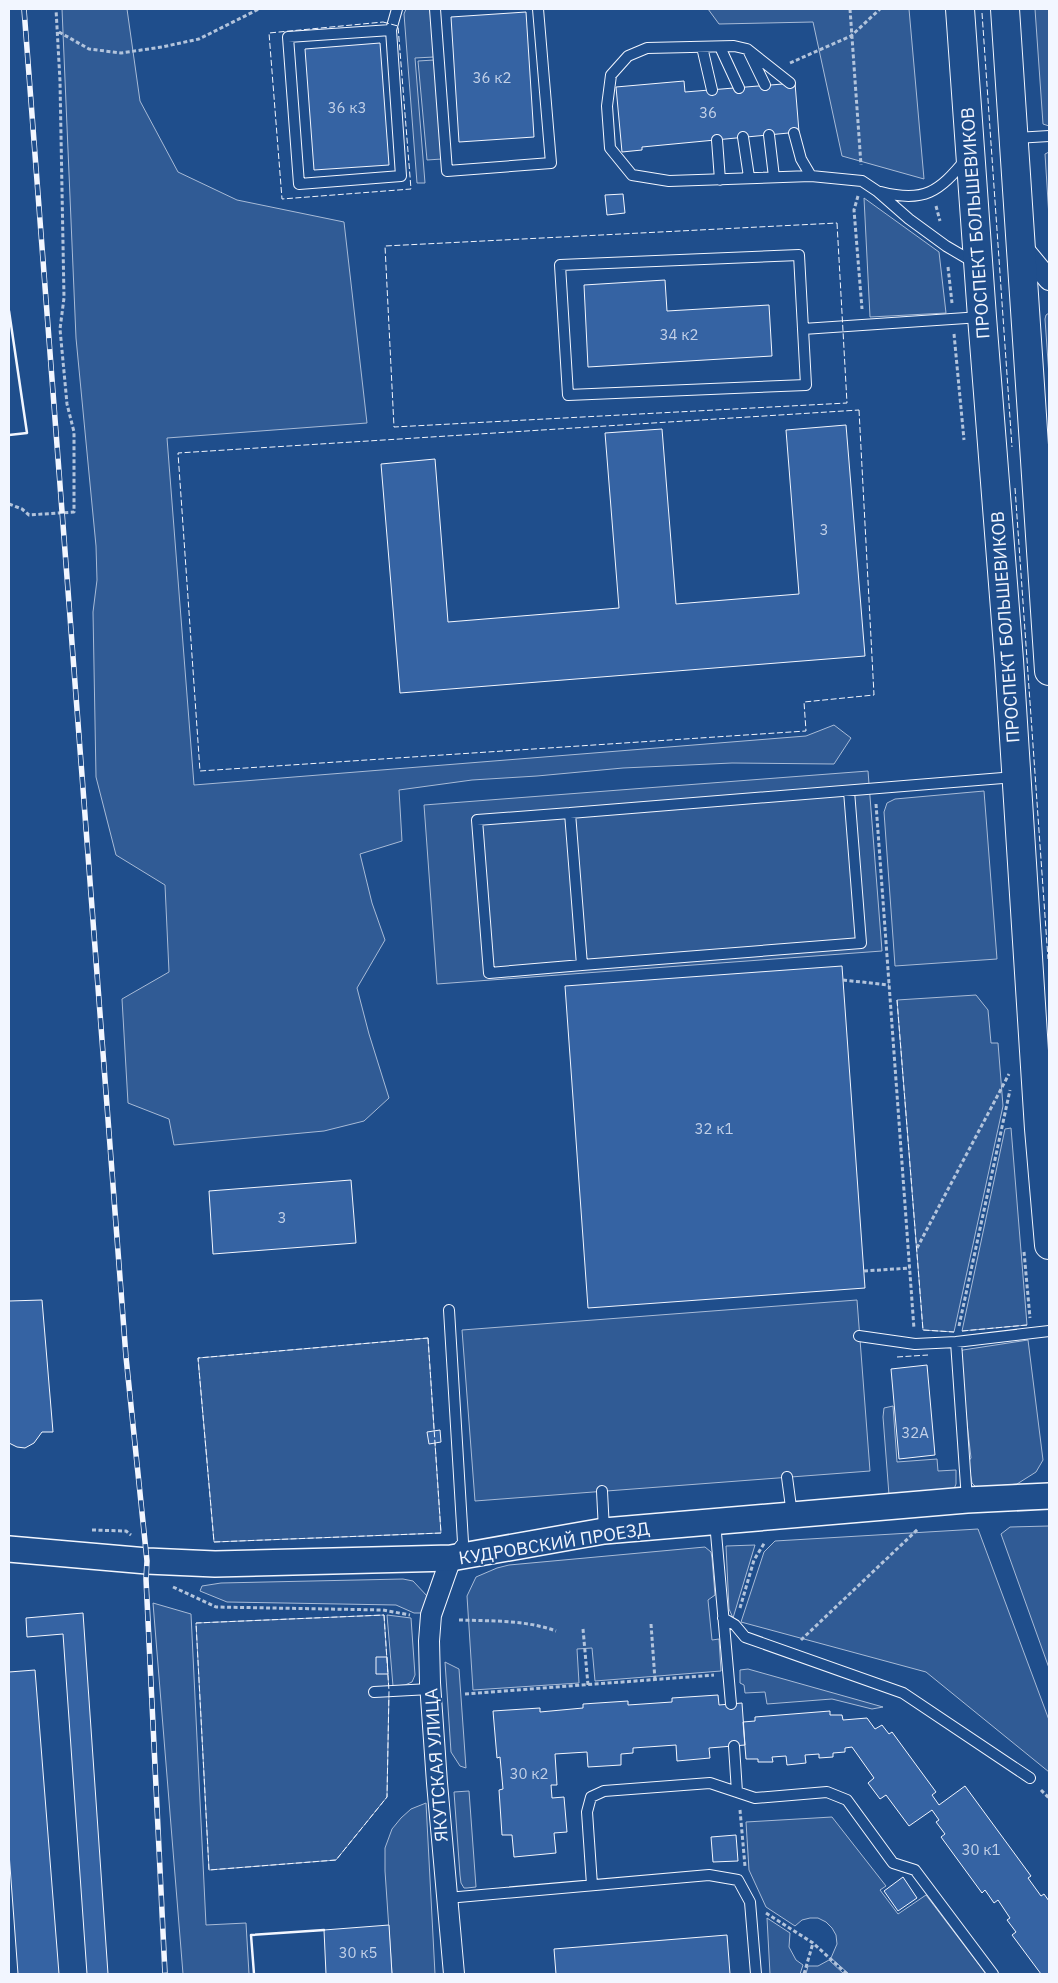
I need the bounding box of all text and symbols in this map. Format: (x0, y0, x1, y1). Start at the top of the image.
house number: 36 к2 (473, 68, 511, 87)
house number: 36 к3 (328, 98, 366, 117)
house number: 36 (699, 103, 717, 122)
street label: ПРОСПЕКТ БОЛЬШЕВИКОВ (955, 106, 995, 340)
house number: 34 к2 (660, 325, 698, 344)
street label: ПРОСПЕКТ БОЛЬШЕВИКОВ (985, 510, 1025, 744)
house number: 3 (819, 520, 829, 539)
house number: 32 к1 (695, 1119, 733, 1138)
house number: 3 (277, 1208, 287, 1227)
house number: 32А (901, 1423, 929, 1442)
street label: КУДРОВСКИЙ ПРОЕЗД (457, 1517, 651, 1569)
street label: ЯКУТСКАЯ УЛИЦА (419, 1687, 453, 1843)
house number: 30 к2 (510, 1764, 548, 1783)
house number: 30 к1 (962, 1840, 1000, 1859)
house number: 30 к5 (339, 1943, 377, 1962)

